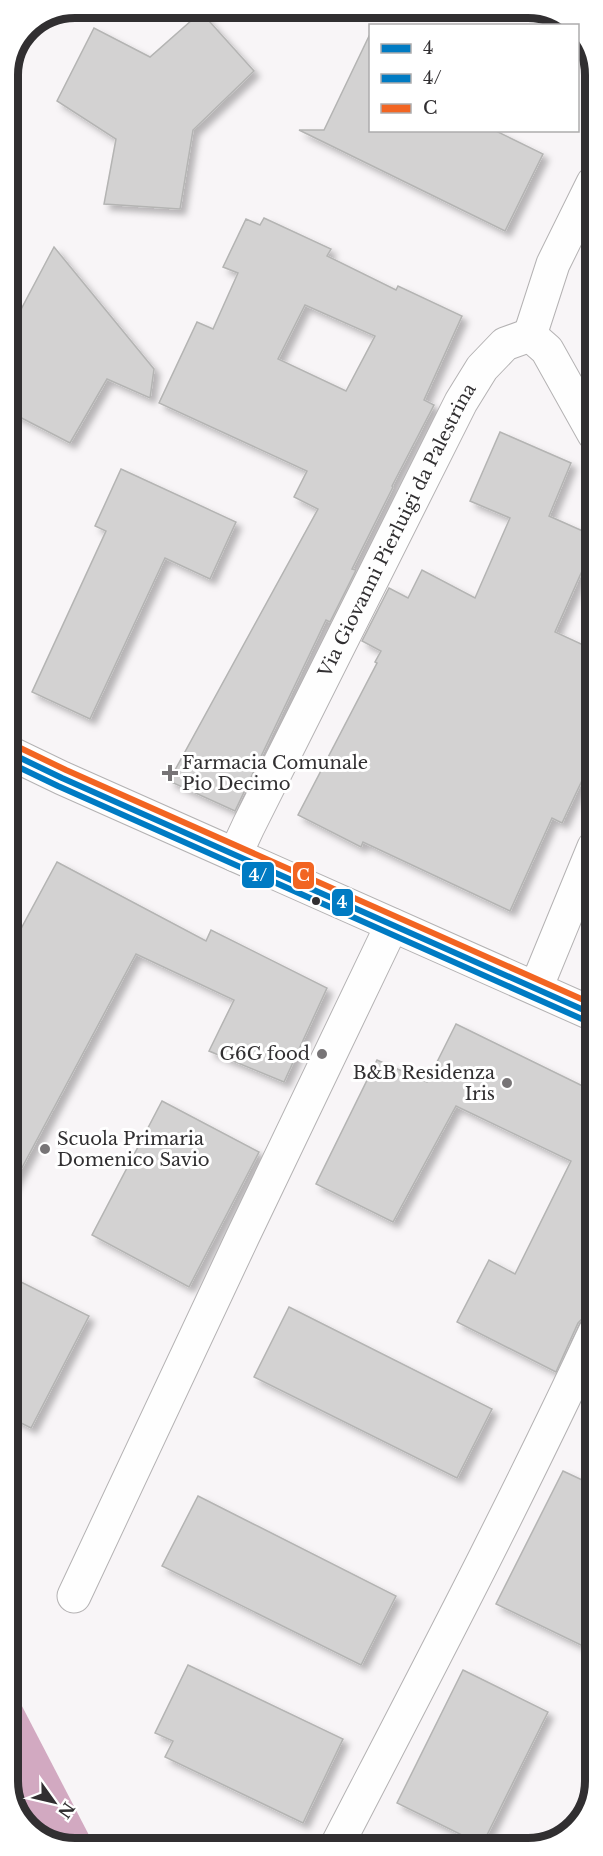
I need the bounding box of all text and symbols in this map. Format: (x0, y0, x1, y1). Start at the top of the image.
legend (369, 24, 579, 132)
text: 4 (423, 37, 434, 59)
text: 4/ (423, 67, 442, 89)
text: C (423, 97, 437, 119)
street label: Via Giovanni Pierluigi da Palestrina (313, 379, 481, 682)
place label: Farmacia Comunale Pio Decimo (182, 752, 368, 795)
marker: Farmacia Comunale Pio Decimo (163, 766, 177, 780)
line badge: 4/ (241, 861, 275, 889)
line badge: C (292, 861, 315, 890)
text: 4/ (249, 865, 267, 885)
text: C (296, 865, 310, 885)
line badge: 4 (331, 888, 354, 917)
text: 4 (337, 892, 347, 912)
unlabelled marker (310, 895, 322, 907)
place label: G6G food (219, 1043, 310, 1065)
marker: G6G food (315, 1047, 329, 1061)
place label: B&B Residenza Iris (353, 1062, 495, 1105)
marker: B&B Residenza Iris (500, 1076, 514, 1090)
place label: Scuola Primaria Domenico Savio (57, 1128, 210, 1171)
marker: Scuola Primaria Domenico Savio (38, 1142, 52, 1156)
north arrow (24, 1772, 84, 1832)
text: N (54, 1799, 79, 1822)

